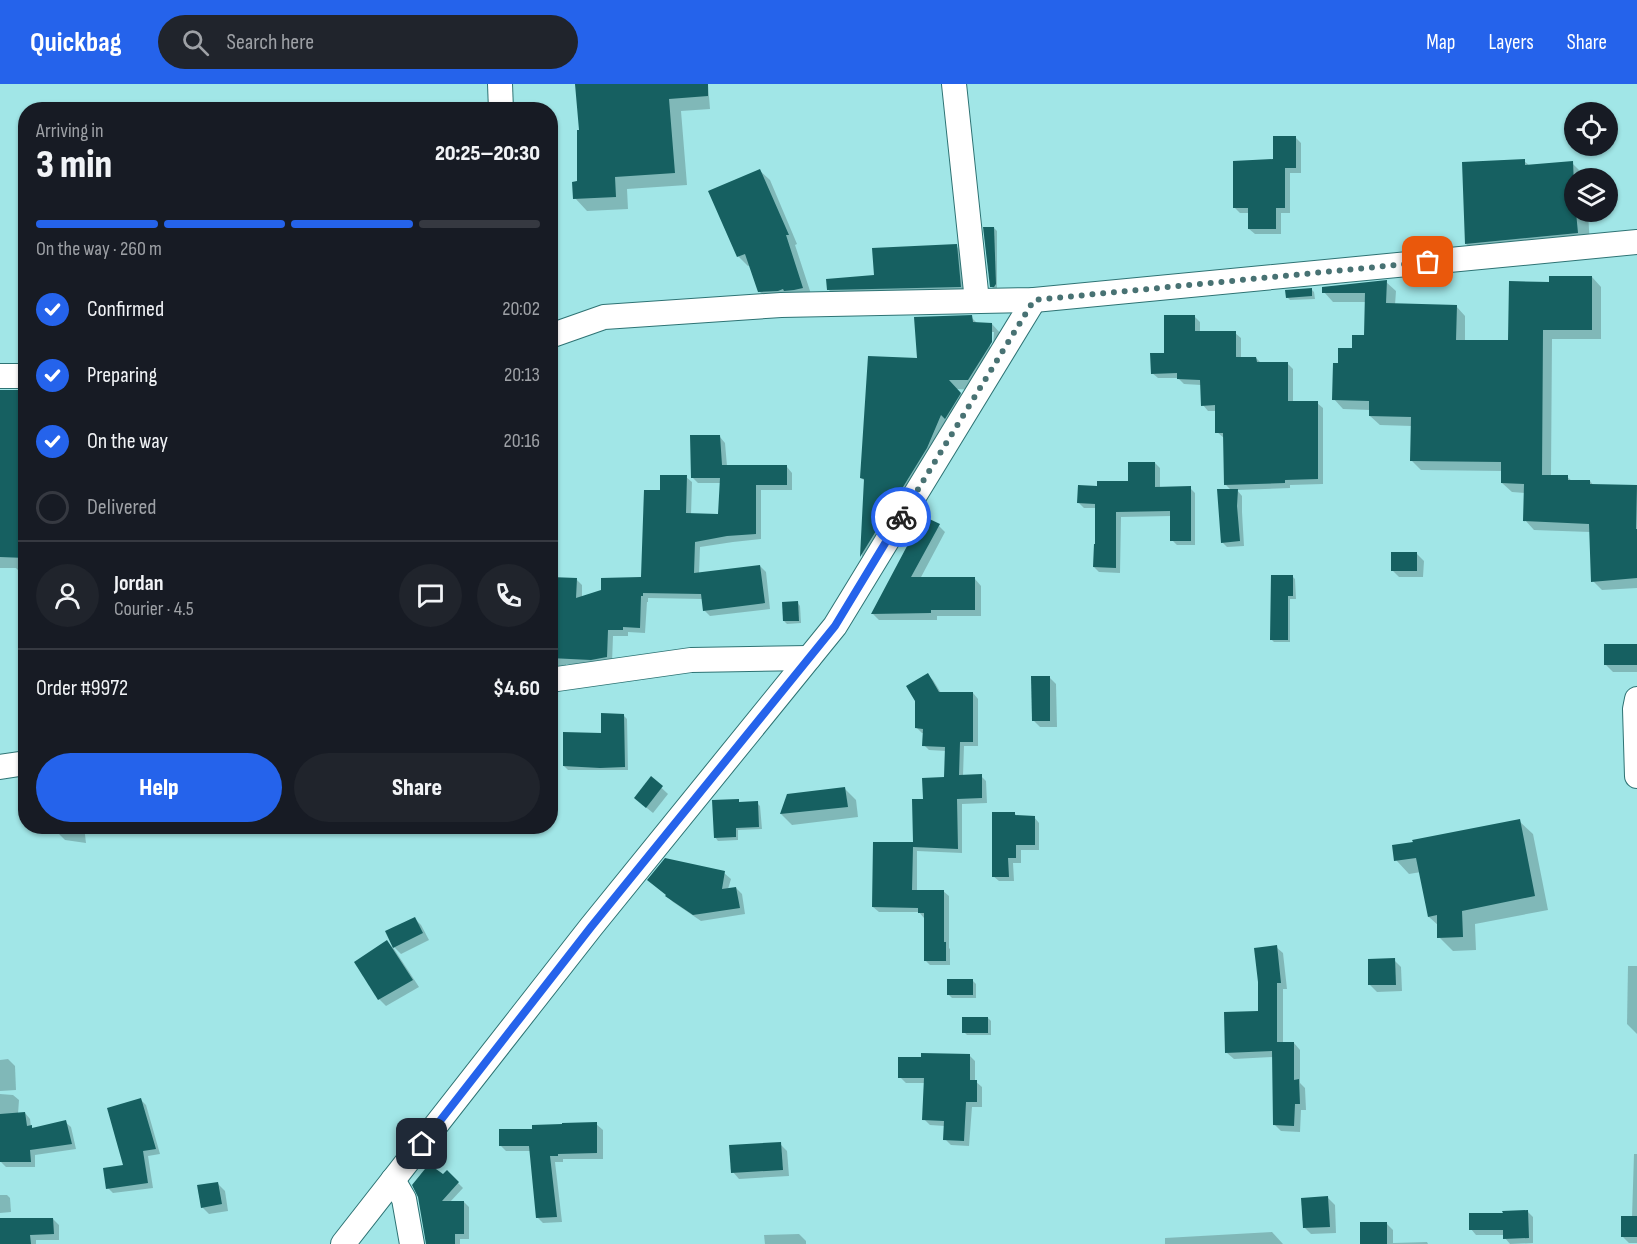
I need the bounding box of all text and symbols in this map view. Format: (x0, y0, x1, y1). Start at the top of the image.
search box (158, 15, 578, 69)
text: Quickbag (30, 26, 122, 59)
icon: search (179, 26, 212, 59)
text: Search here (227, 29, 314, 56)
text: Map (1426, 30, 1455, 55)
text: Layers (1488, 30, 1534, 55)
text: Share (1567, 30, 1607, 55)
map controls (1564, 102, 1618, 222)
button: locate (1564, 102, 1618, 156)
text: Arriving in (36, 119, 104, 143)
text: 20:25–20:30 (435, 140, 540, 167)
text: 3 min (36, 142, 112, 189)
button: layers (1564, 168, 1618, 222)
pin (1402, 236, 1453, 287)
text: On the way · 260 m (36, 237, 162, 261)
icon: bag (1411, 245, 1444, 278)
icon: check (36, 293, 69, 326)
text: Confirmed (87, 296, 164, 323)
text: 20:02 (502, 297, 540, 321)
icon: check (36, 359, 69, 392)
text: Preparing (87, 362, 157, 389)
text: 20:13 (504, 363, 540, 387)
icon: check (36, 425, 69, 458)
text: On the way (87, 428, 168, 455)
text: 20:16 (504, 429, 540, 453)
courier (871, 487, 931, 547)
text: Delivered (87, 494, 156, 521)
icon: bike (885, 501, 918, 534)
button: person (36, 564, 99, 627)
button: chat (399, 564, 462, 627)
button: phone (477, 564, 540, 627)
text: Jordan (114, 570, 163, 597)
text: Courier · 4.5 (114, 597, 194, 621)
text: Order #9972 (36, 675, 128, 702)
text: $4.60 (493, 675, 540, 702)
button: Help (36, 753, 282, 822)
button: Share (294, 753, 540, 822)
pin (396, 1118, 447, 1169)
icon: home (405, 1127, 438, 1160)

